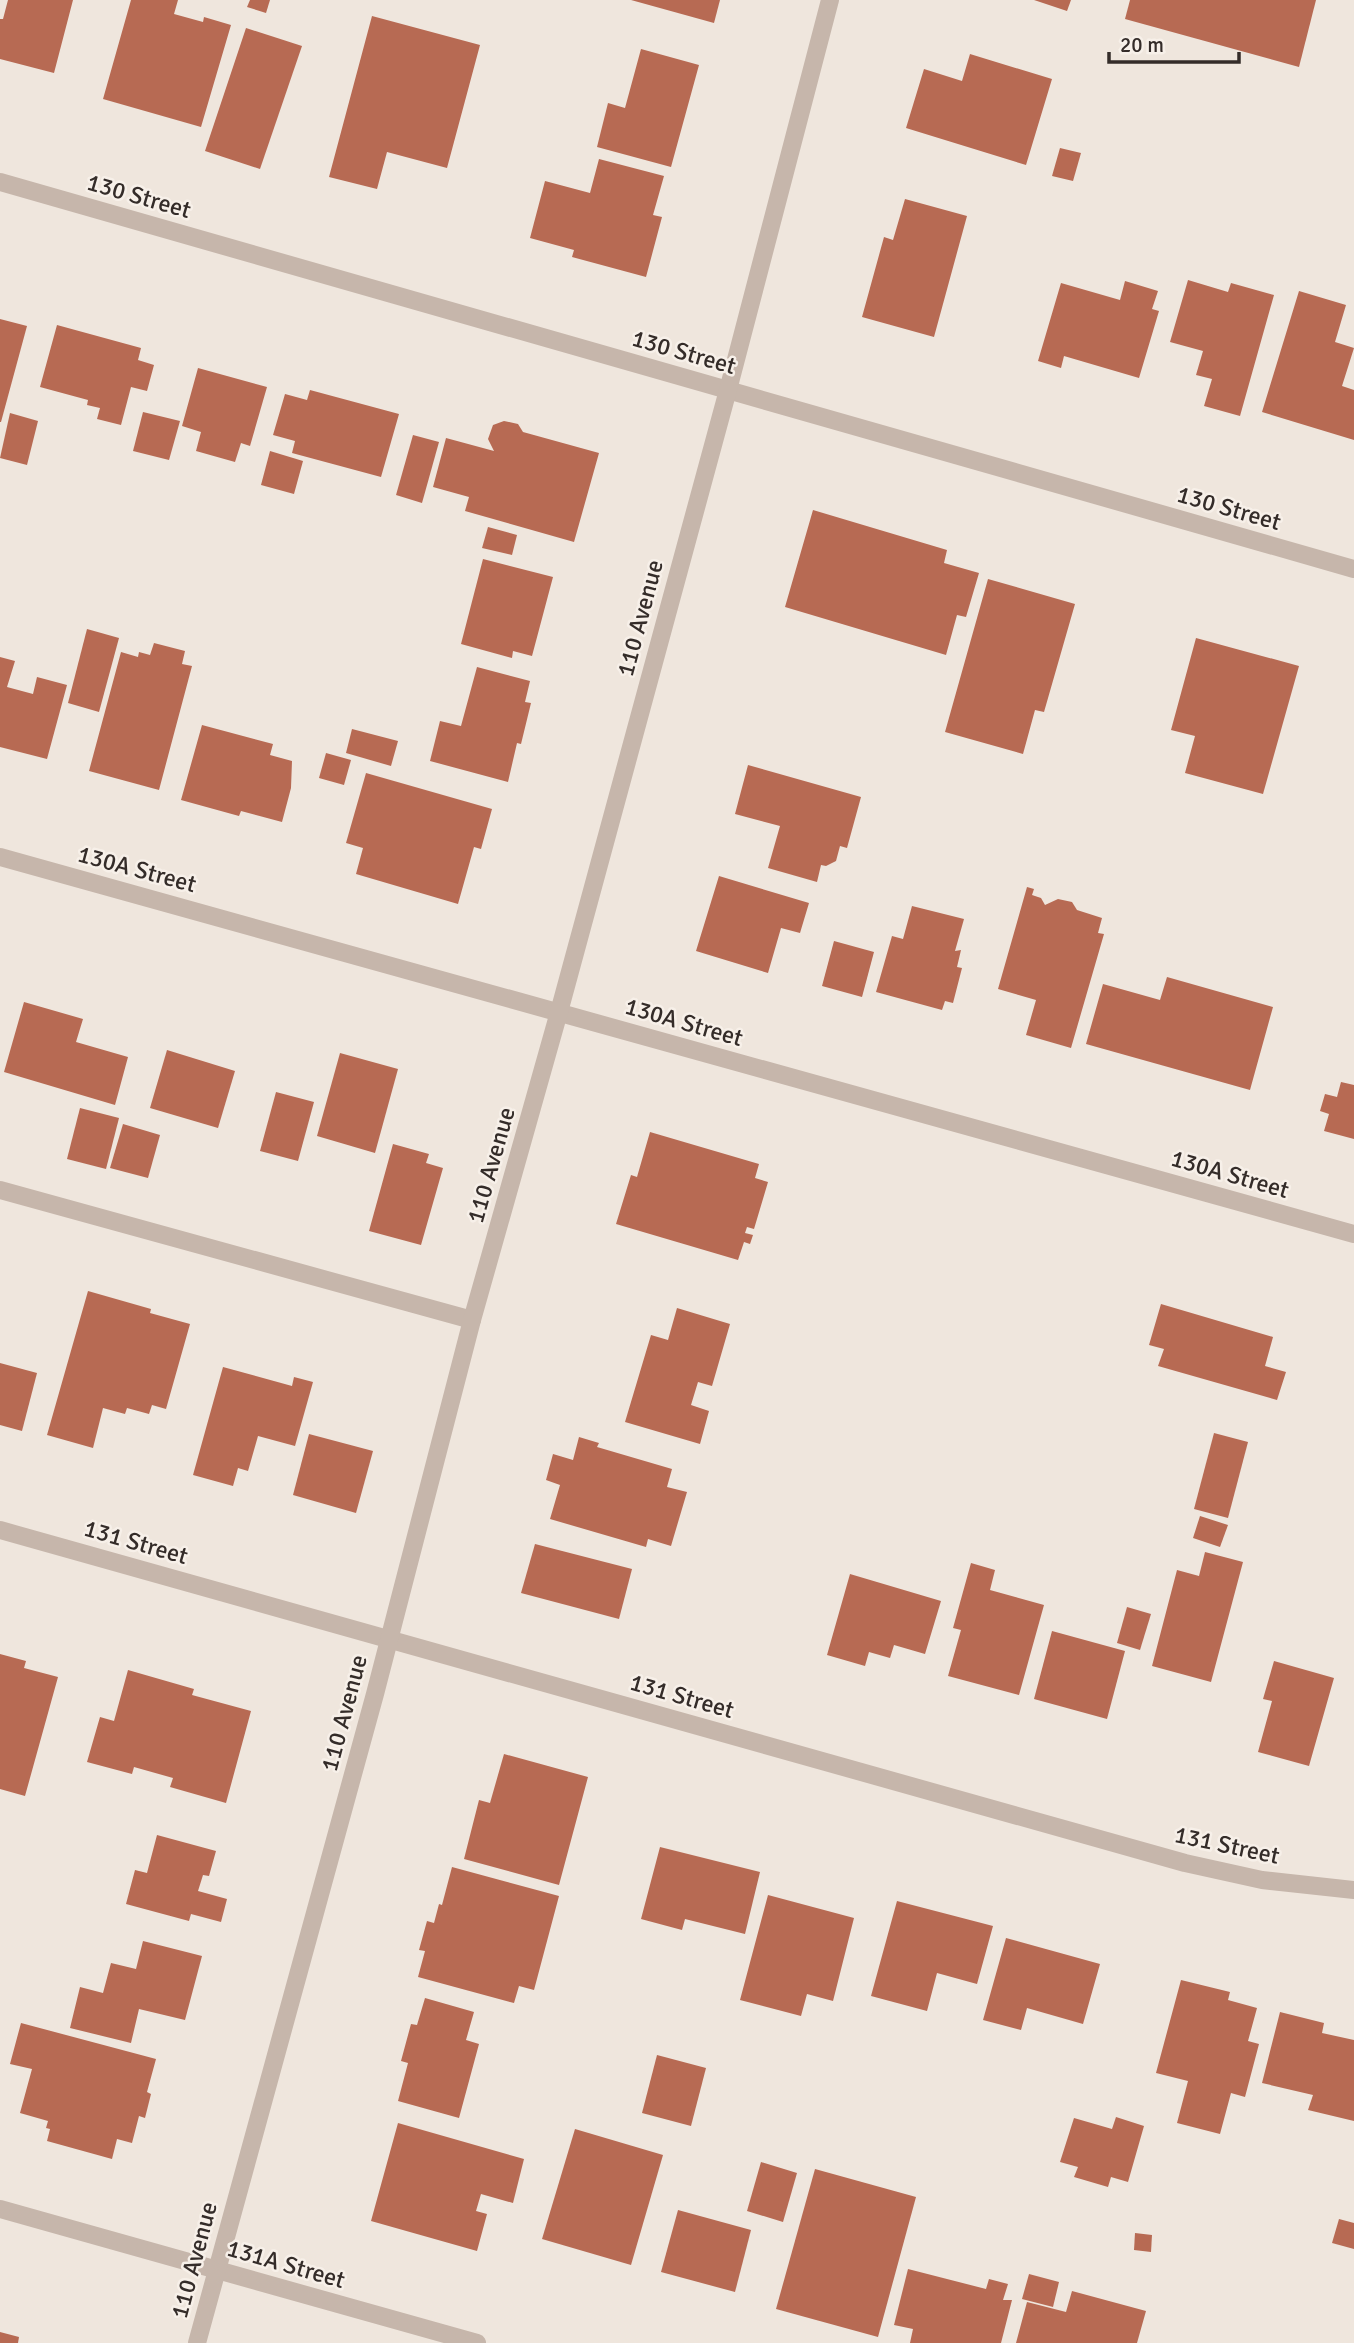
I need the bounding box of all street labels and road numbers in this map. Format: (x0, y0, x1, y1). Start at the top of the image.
street label: 130 Street (84, 167, 194, 225)
street label: 130 Street (629, 323, 739, 381)
street label: 130 Street (1174, 479, 1284, 537)
street label: 110 Avenue (610, 557, 670, 679)
street label: 130A Street (74, 839, 200, 899)
street label: 130A Street (622, 991, 746, 1053)
street label: 110 Avenue (460, 1104, 522, 1226)
street label: 130A Street (1168, 1143, 1292, 1205)
street label: 131 Street (81, 1513, 191, 1571)
street label: 110 Avenue (314, 1652, 374, 1774)
street label: 131 Street (627, 1667, 737, 1725)
street label: 131 Street (1172, 1819, 1282, 1871)
street label: 110 Avenue (164, 2199, 224, 2321)
street label: 131A Street (224, 2233, 348, 2295)

